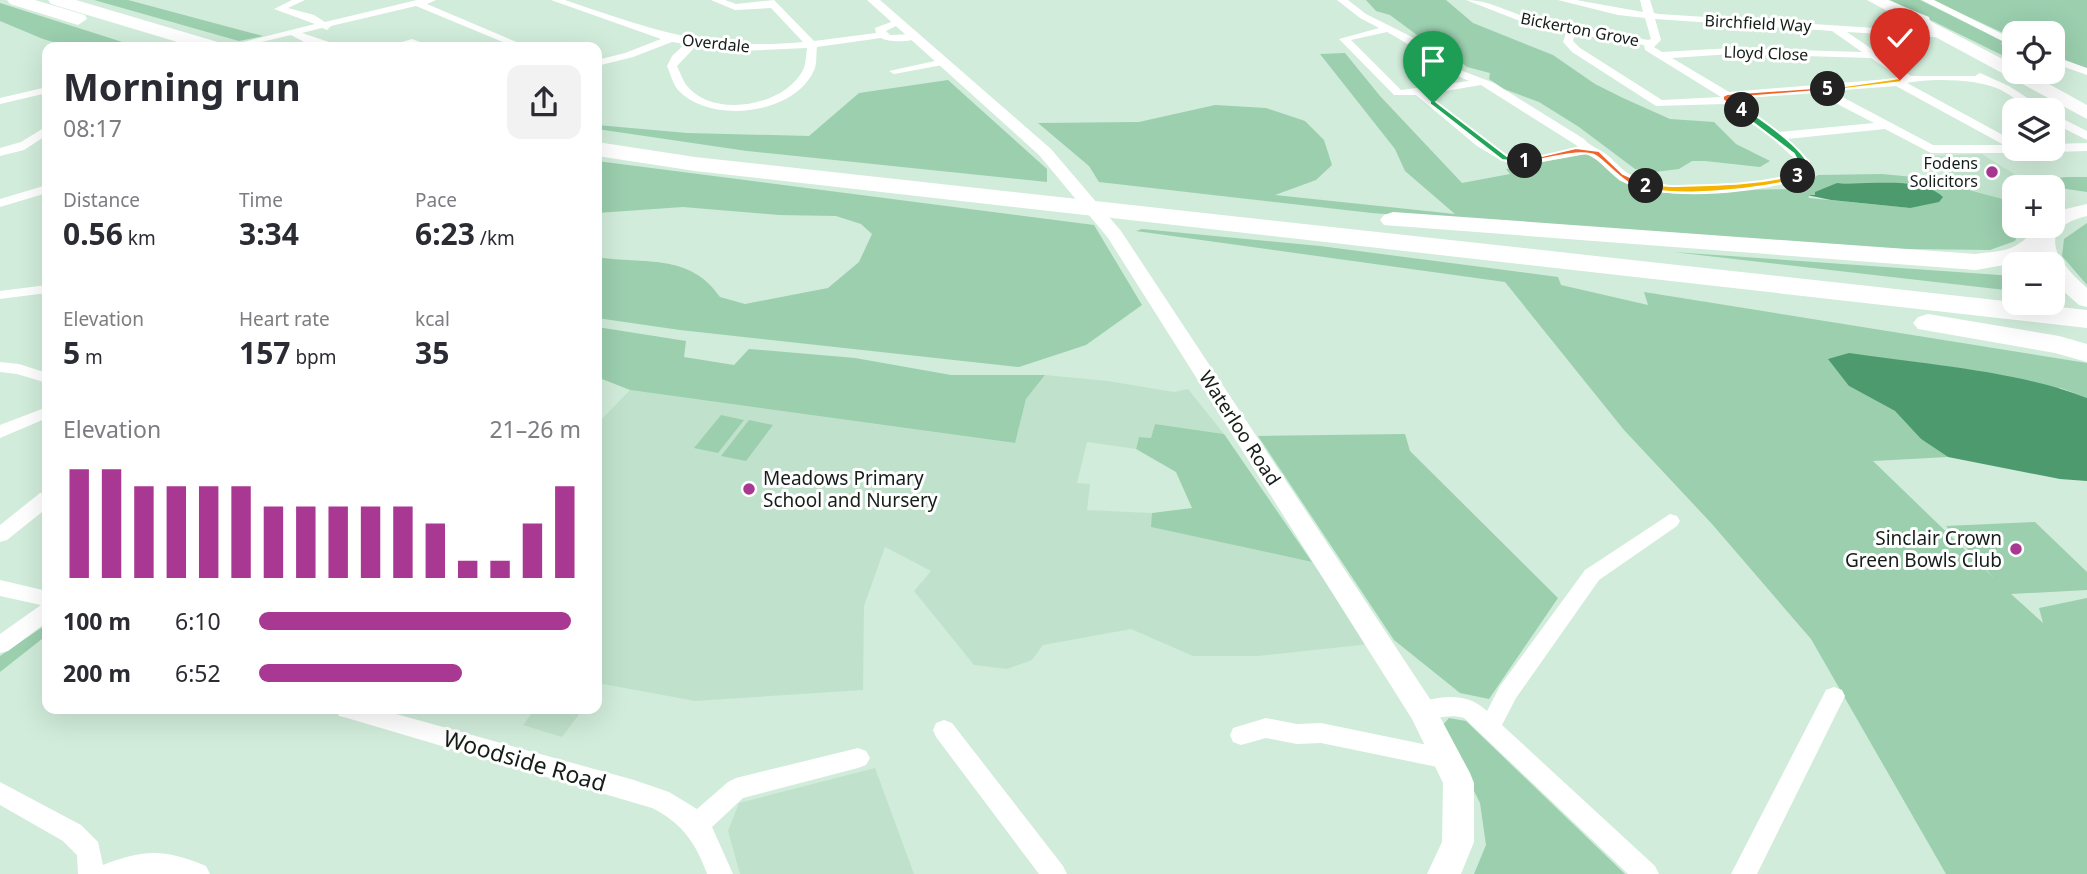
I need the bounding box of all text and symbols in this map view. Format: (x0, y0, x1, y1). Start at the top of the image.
street label: Bickerton Grove (1519, 7, 1641, 51)
pin (1870, 8, 1930, 80)
street label: Birchfield Way (1704, 9, 1813, 37)
icon: check (1881, 19, 1919, 57)
map controls (2002, 21, 2065, 315)
button: locate (2002, 21, 2065, 84)
street label: Overdale (681, 29, 751, 57)
pin (1403, 31, 1463, 103)
street label: Lloyd Close (1723, 41, 1809, 65)
icon: arrive (1414, 42, 1452, 80)
text: Morning run (63, 60, 301, 112)
button: share (507, 65, 581, 139)
pin: 5 (1811, 72, 1846, 106)
text: 5 (1822, 75, 1833, 101)
pin: 4 (1724, 92, 1760, 128)
text: 4 (1736, 96, 1747, 122)
button: layers (2002, 98, 2065, 161)
text: 08:17 (63, 112, 122, 144)
pin: 1 (1508, 144, 1542, 178)
text: 1 (1519, 147, 1530, 173)
place label: Fodens Solicitors (1910, 152, 1978, 192)
pin: 3 (1780, 158, 1815, 194)
text: 3 (1792, 162, 1803, 188)
marker: Fodens Solicitors (1984, 164, 2000, 180)
pin: 2 (1628, 168, 1664, 204)
text: 2 (1640, 172, 1651, 198)
button: + (2002, 175, 2065, 238)
text: Distance (63, 187, 140, 213)
text: Time (239, 187, 283, 213)
text: Pace (415, 187, 457, 213)
text: 0.56 (63, 213, 123, 254)
text: 3:34 (239, 213, 299, 254)
text: 6:23 (415, 213, 475, 254)
text: km (123, 225, 156, 251)
text: /km (475, 225, 515, 251)
button: − (2002, 252, 2065, 315)
text: Elevation (63, 306, 144, 332)
text: Heart rate (239, 306, 330, 332)
text: kcal (415, 306, 450, 332)
text: 5 (63, 332, 80, 373)
text: 157 (239, 332, 290, 373)
text: 35 (415, 332, 449, 373)
text: m (80, 344, 103, 370)
text: bpm (290, 344, 337, 370)
street label: Waterloo Road (1193, 366, 1287, 490)
text: Elevation (63, 413, 161, 445)
text: 21–26 m (489, 413, 581, 445)
place label: Meadows Primary School and Nursery (763, 465, 938, 513)
marker: Meadows Primary School and Nursery (741, 481, 757, 497)
place label: Sinclair Crown Green Bowls Club (1845, 525, 2002, 573)
marker: Sinclair Crown Green Bowls Club (2008, 541, 2024, 557)
text: 100 m (63, 605, 131, 637)
text: 6:10 (175, 605, 221, 637)
text: 200 m (63, 657, 131, 689)
text: 6:52 (175, 657, 221, 689)
street label: Woodside Road (440, 721, 610, 799)

